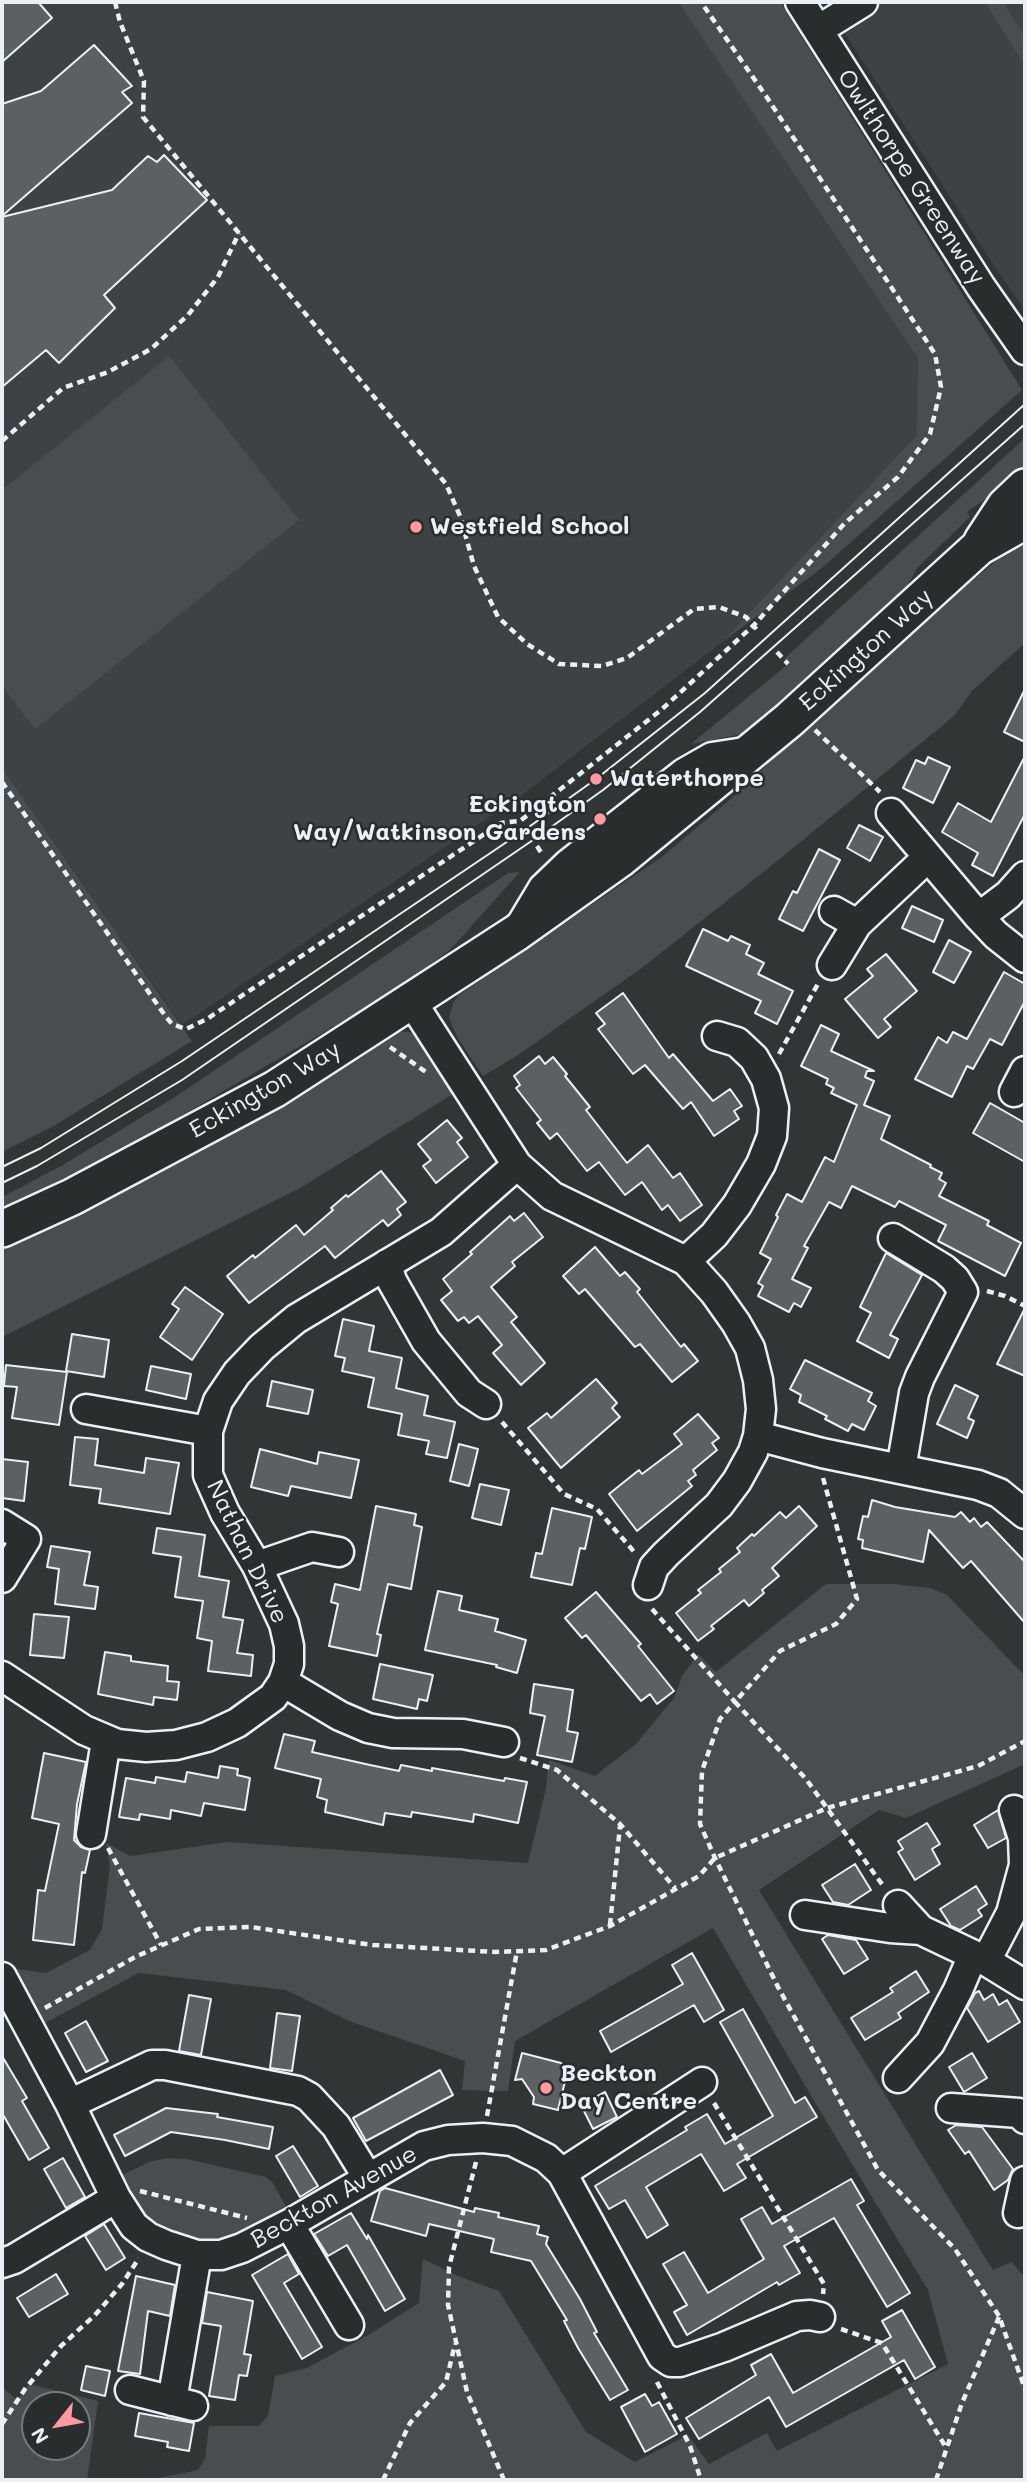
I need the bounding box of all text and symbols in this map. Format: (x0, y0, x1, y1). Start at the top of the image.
street label: Owlthorpe Greenway (831, 64, 991, 290)
place label: Westfield School (430, 513, 629, 541)
marker: Westfield School (408, 519, 424, 535)
street label: Eckington Way (793, 583, 939, 717)
place label: Waterthorpe (610, 765, 764, 793)
marker: Waterthorpe (588, 771, 604, 787)
place label: Eckington Way/Watkinson Gardens (293, 791, 586, 847)
marker: Eckington Way/Watkinson Gardens (592, 811, 608, 827)
street label: Eckington Way (184, 1035, 346, 1145)
street label: Nathan Drive (200, 1476, 294, 1628)
place label: Beckton Day Centre (560, 2060, 697, 2116)
marker: Beckton Day Centre (538, 2080, 554, 2096)
street label: Beckton Avenue (246, 2139, 422, 2255)
north arrow (21, 2391, 91, 2461)
text: N (25, 2423, 54, 2449)

